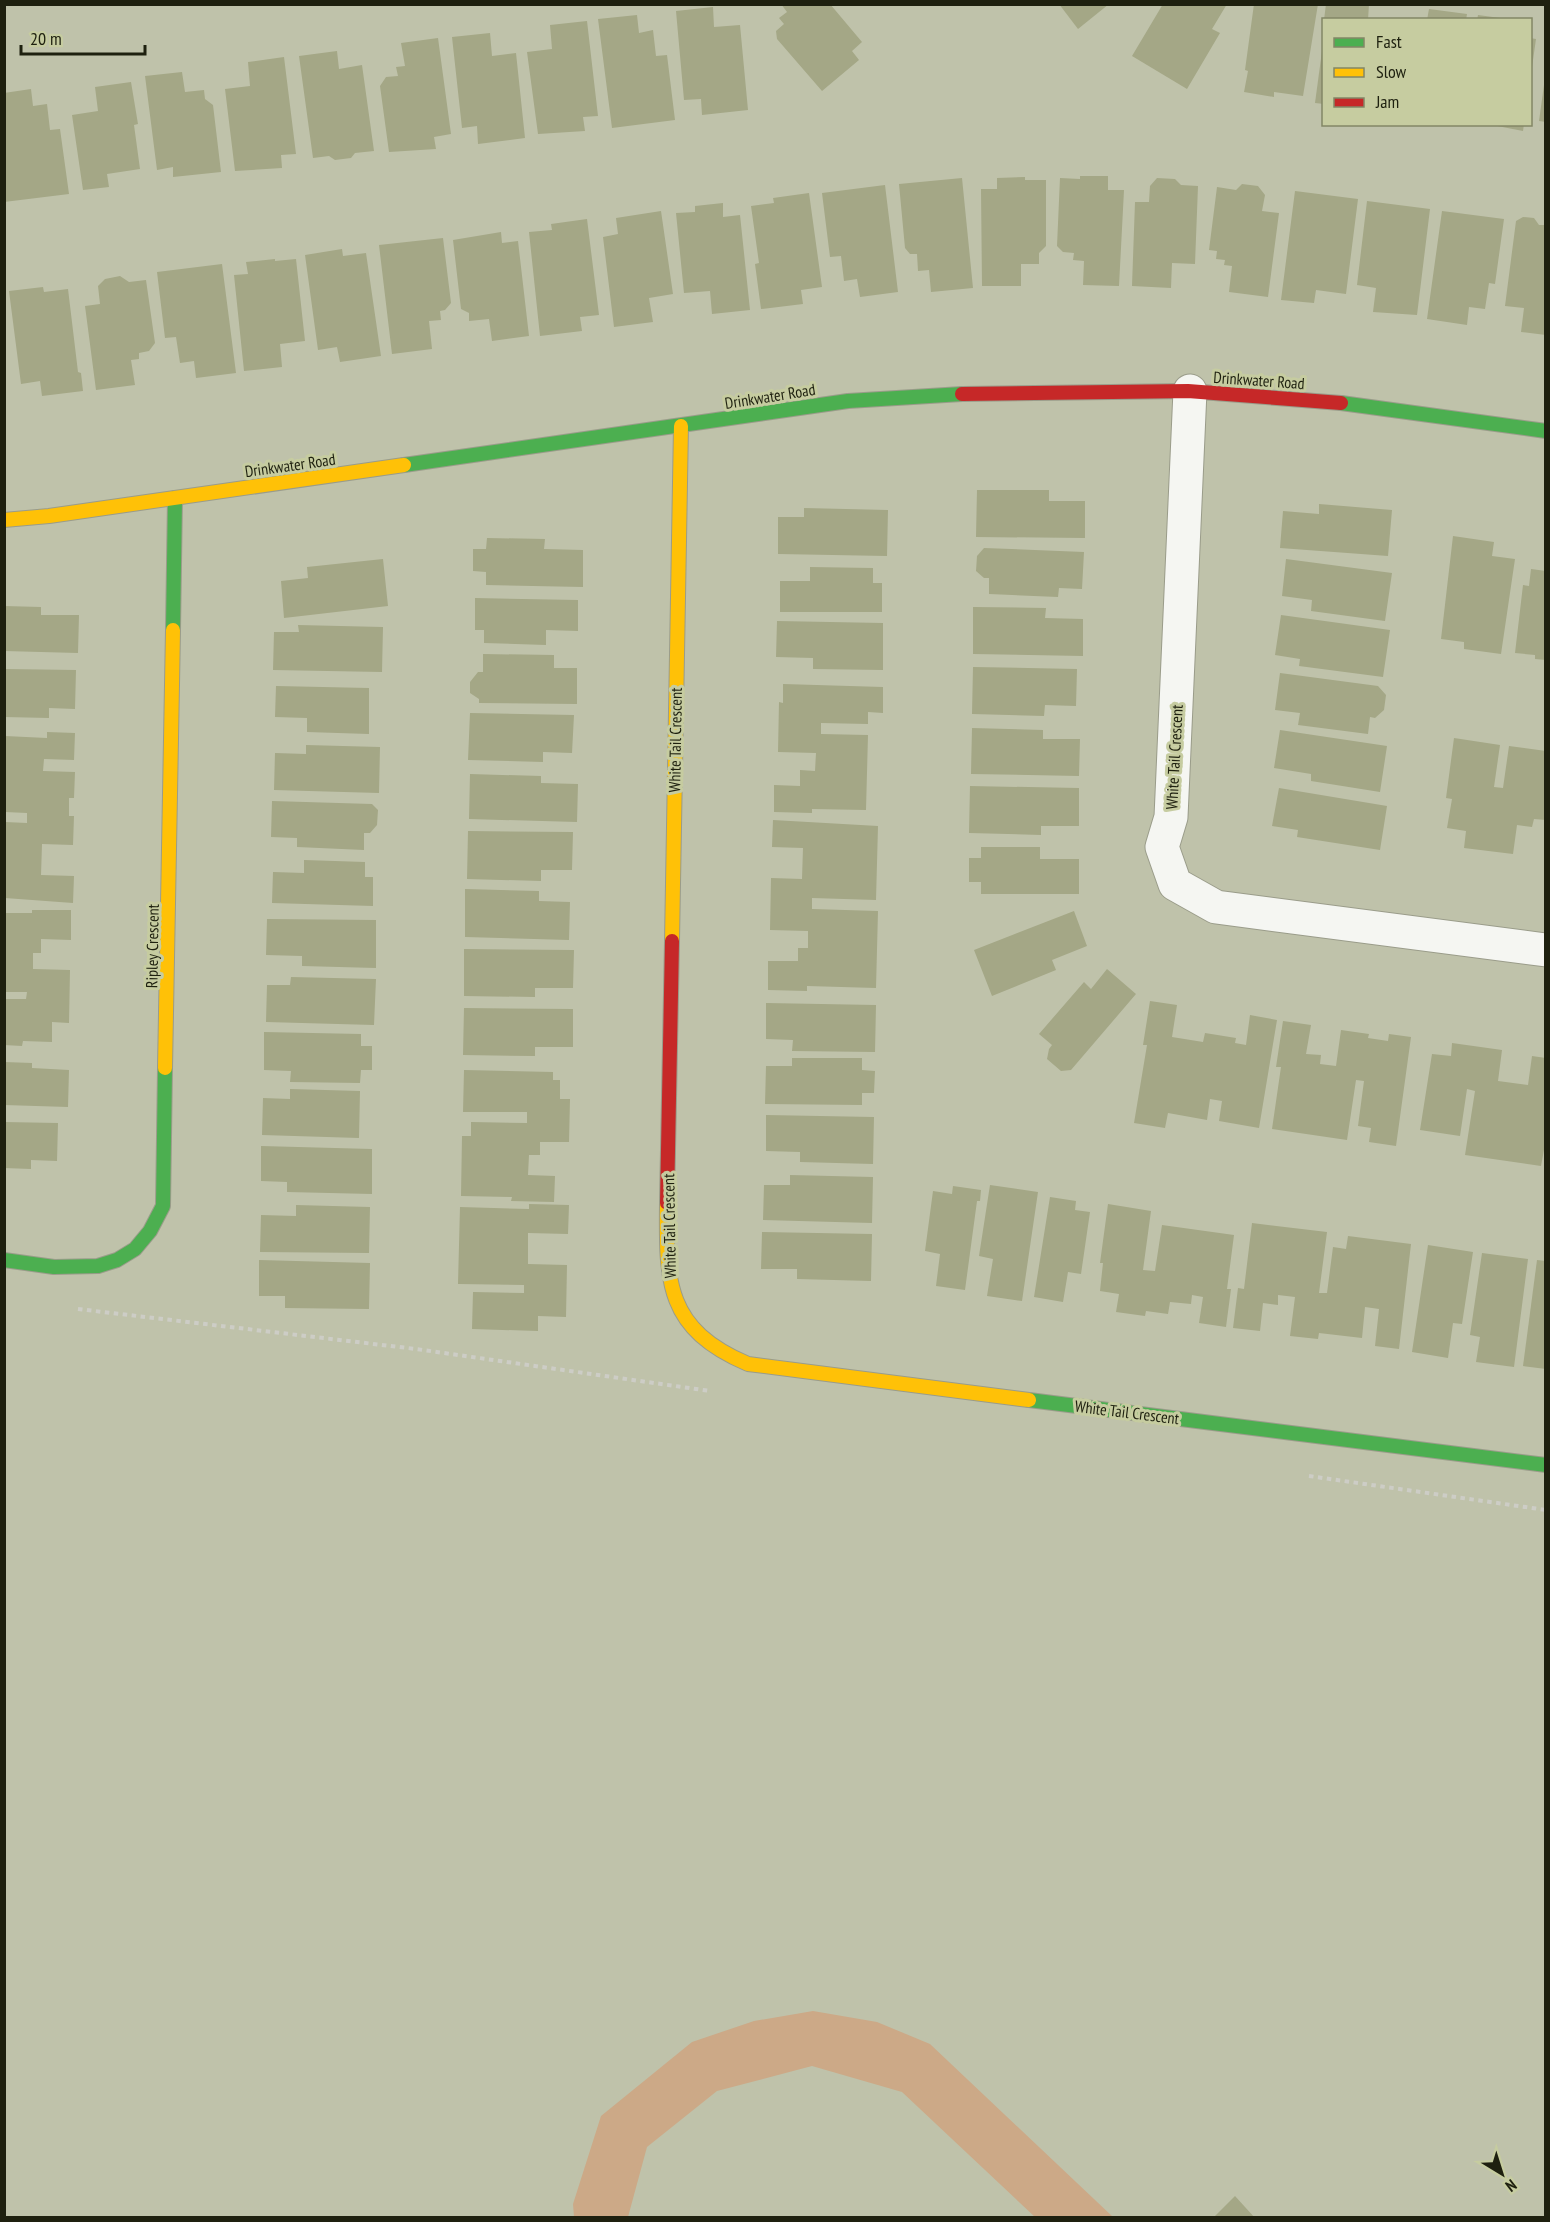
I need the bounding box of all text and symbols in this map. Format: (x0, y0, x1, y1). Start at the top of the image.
scale bar (21, 18, 146, 56)
legend (1322, 18, 1532, 126)
text: 20 m (30, 27, 62, 50)
text: Fast (1376, 30, 1402, 53)
text: Slow (1376, 60, 1407, 83)
text: Jam (1375, 90, 1399, 113)
street label: Drinkwater Road (1213, 367, 1305, 393)
street label: Drinkwater Road (723, 379, 817, 413)
street label: Drinkwater Road (243, 449, 337, 481)
street label: White Tail Crescent (664, 687, 686, 793)
street label: White Tail Crescent (1161, 704, 1187, 810)
street label: Ripley Crescent (141, 903, 163, 988)
street label: White Tail Crescent (658, 1173, 680, 1279)
street label: White Tail Crescent (1074, 1396, 1181, 1428)
north arrow (1472, 2144, 1532, 2204)
text: N (1502, 2175, 1521, 2196)

